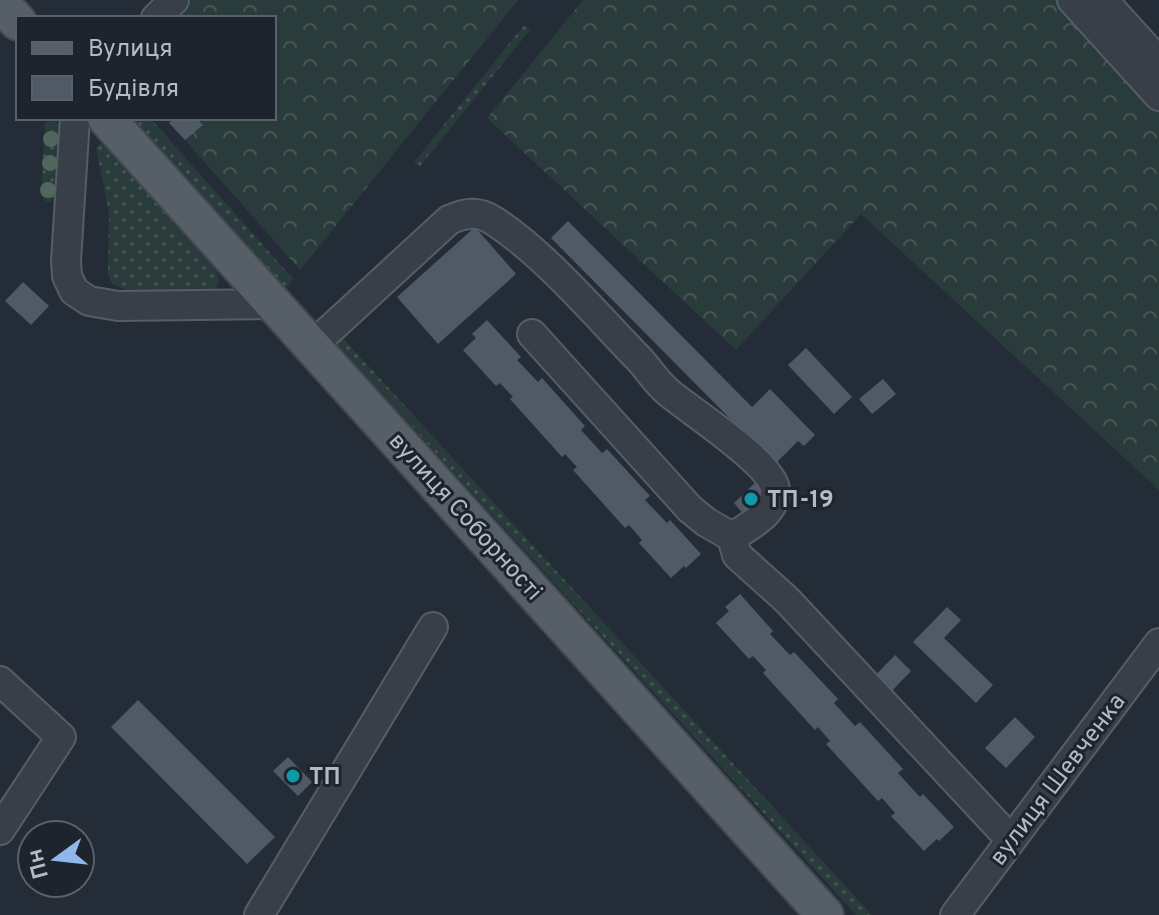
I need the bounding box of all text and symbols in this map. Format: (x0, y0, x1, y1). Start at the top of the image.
legend (16, 16, 276, 120)
text: Вулиця (88, 35, 172, 65)
text: Будівля (88, 75, 179, 105)
street label: вулиця Соборності (381, 427, 548, 607)
place label: ТП-19 (767, 486, 834, 516)
marker: ТП-19 (742, 490, 760, 508)
street label: вулиця Шевченка (984, 688, 1133, 872)
place label: ТП (309, 763, 340, 793)
marker: ТП (284, 767, 302, 785)
north arrow (16, 819, 96, 899)
text: Пн (22, 846, 56, 881)

